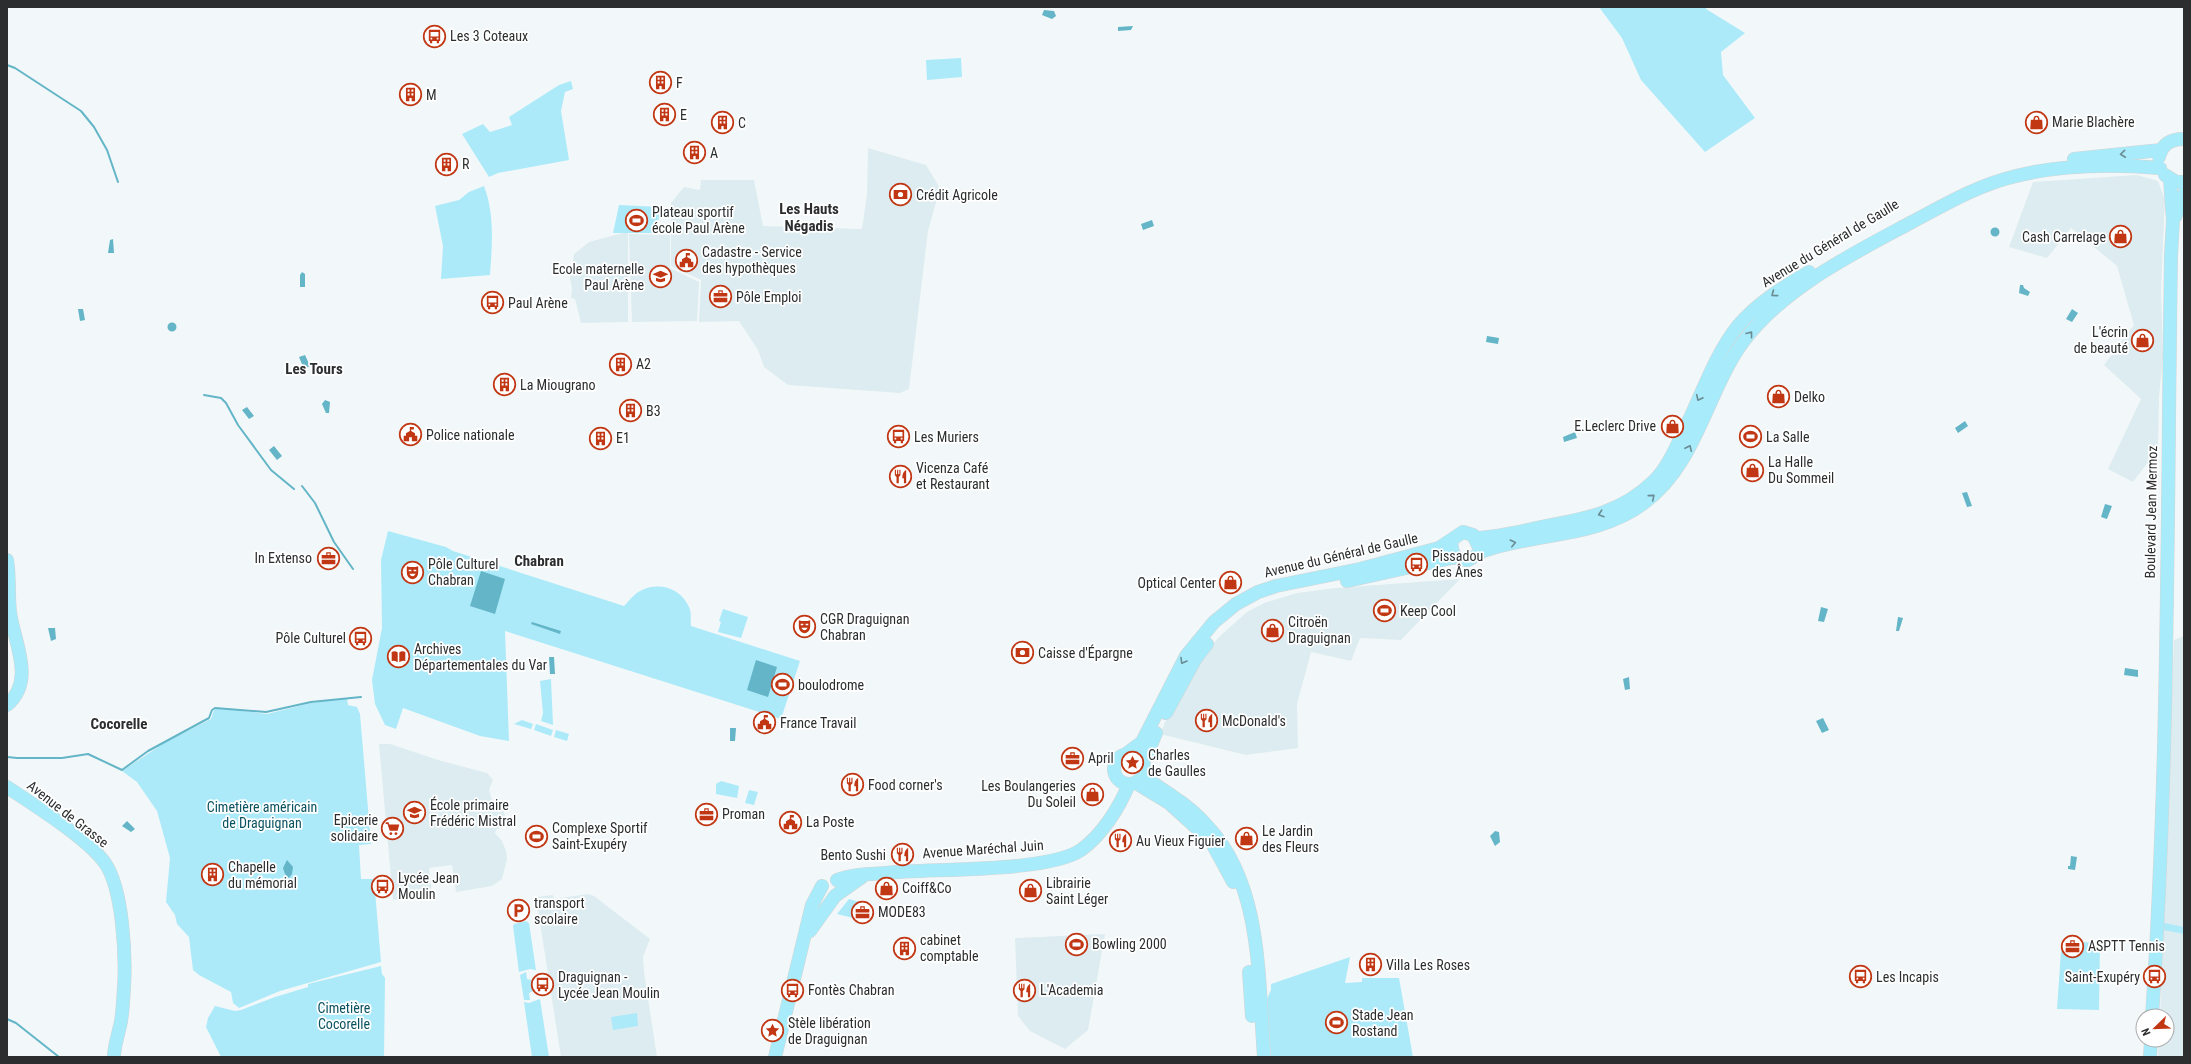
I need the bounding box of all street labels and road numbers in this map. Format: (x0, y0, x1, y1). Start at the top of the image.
street label: Avenue du Général de Gaulle (1759, 195, 1902, 290)
street label: Boulevard Jean Mermoz (2142, 445, 2160, 579)
street label: Avenue du Général de Gaulle (1263, 529, 1420, 580)
street label: Avenue de Grasse (24, 777, 112, 851)
street label: Avenue Maréchal Juin (922, 837, 1044, 861)

